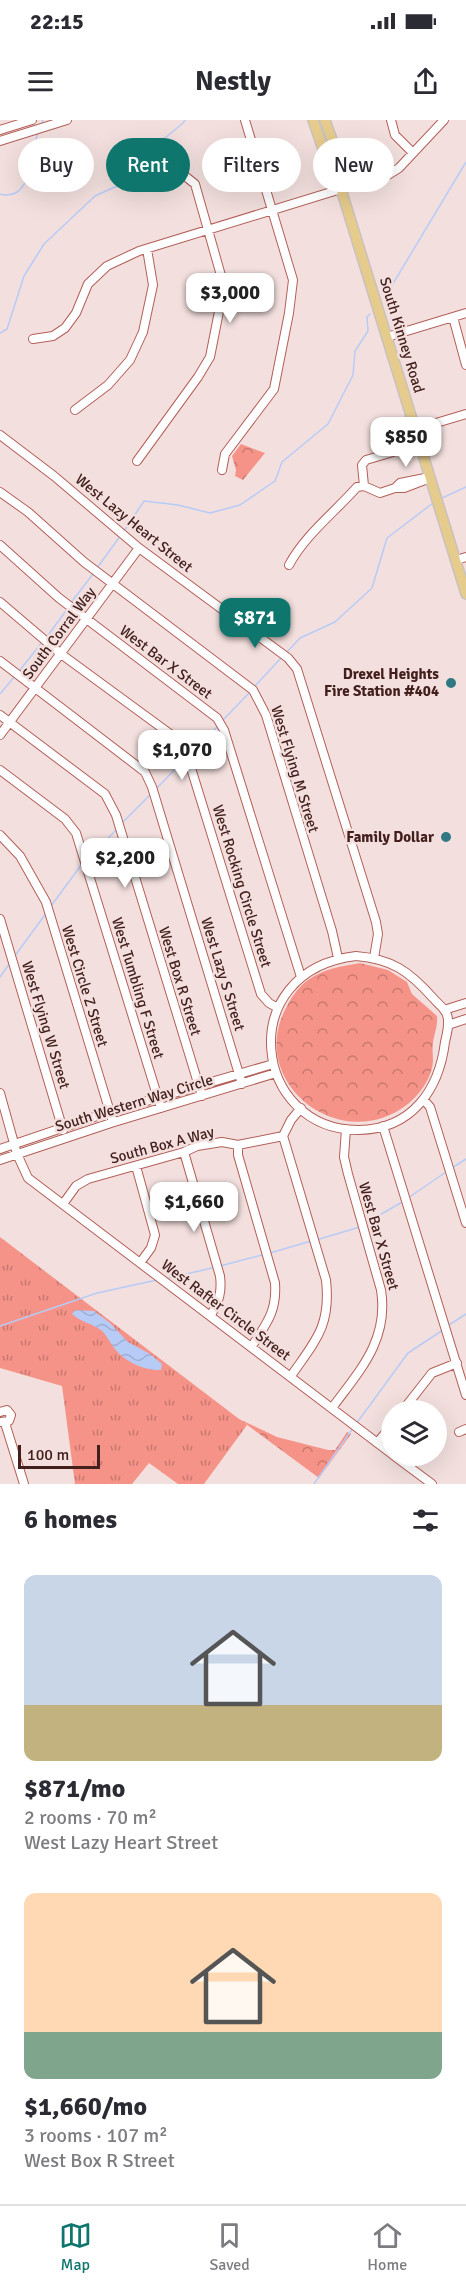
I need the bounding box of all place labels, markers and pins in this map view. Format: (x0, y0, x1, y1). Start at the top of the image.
pin: $3,000 (181, 273, 279, 324)
pin: $850 (370, 417, 442, 468)
pin: $871 (219, 598, 291, 649)
place label: Drexel Heights Fire Station #404 (324, 665, 439, 700)
marker: Drexel Heights Fire Station #404 (444, 676, 458, 690)
pin: $1,070 (133, 730, 231, 781)
place label: Family Dollar (346, 828, 434, 846)
marker: Family Dollar (439, 830, 453, 844)
pin: $2,200 (76, 838, 174, 889)
pin: $1,660 (145, 1182, 243, 1233)

